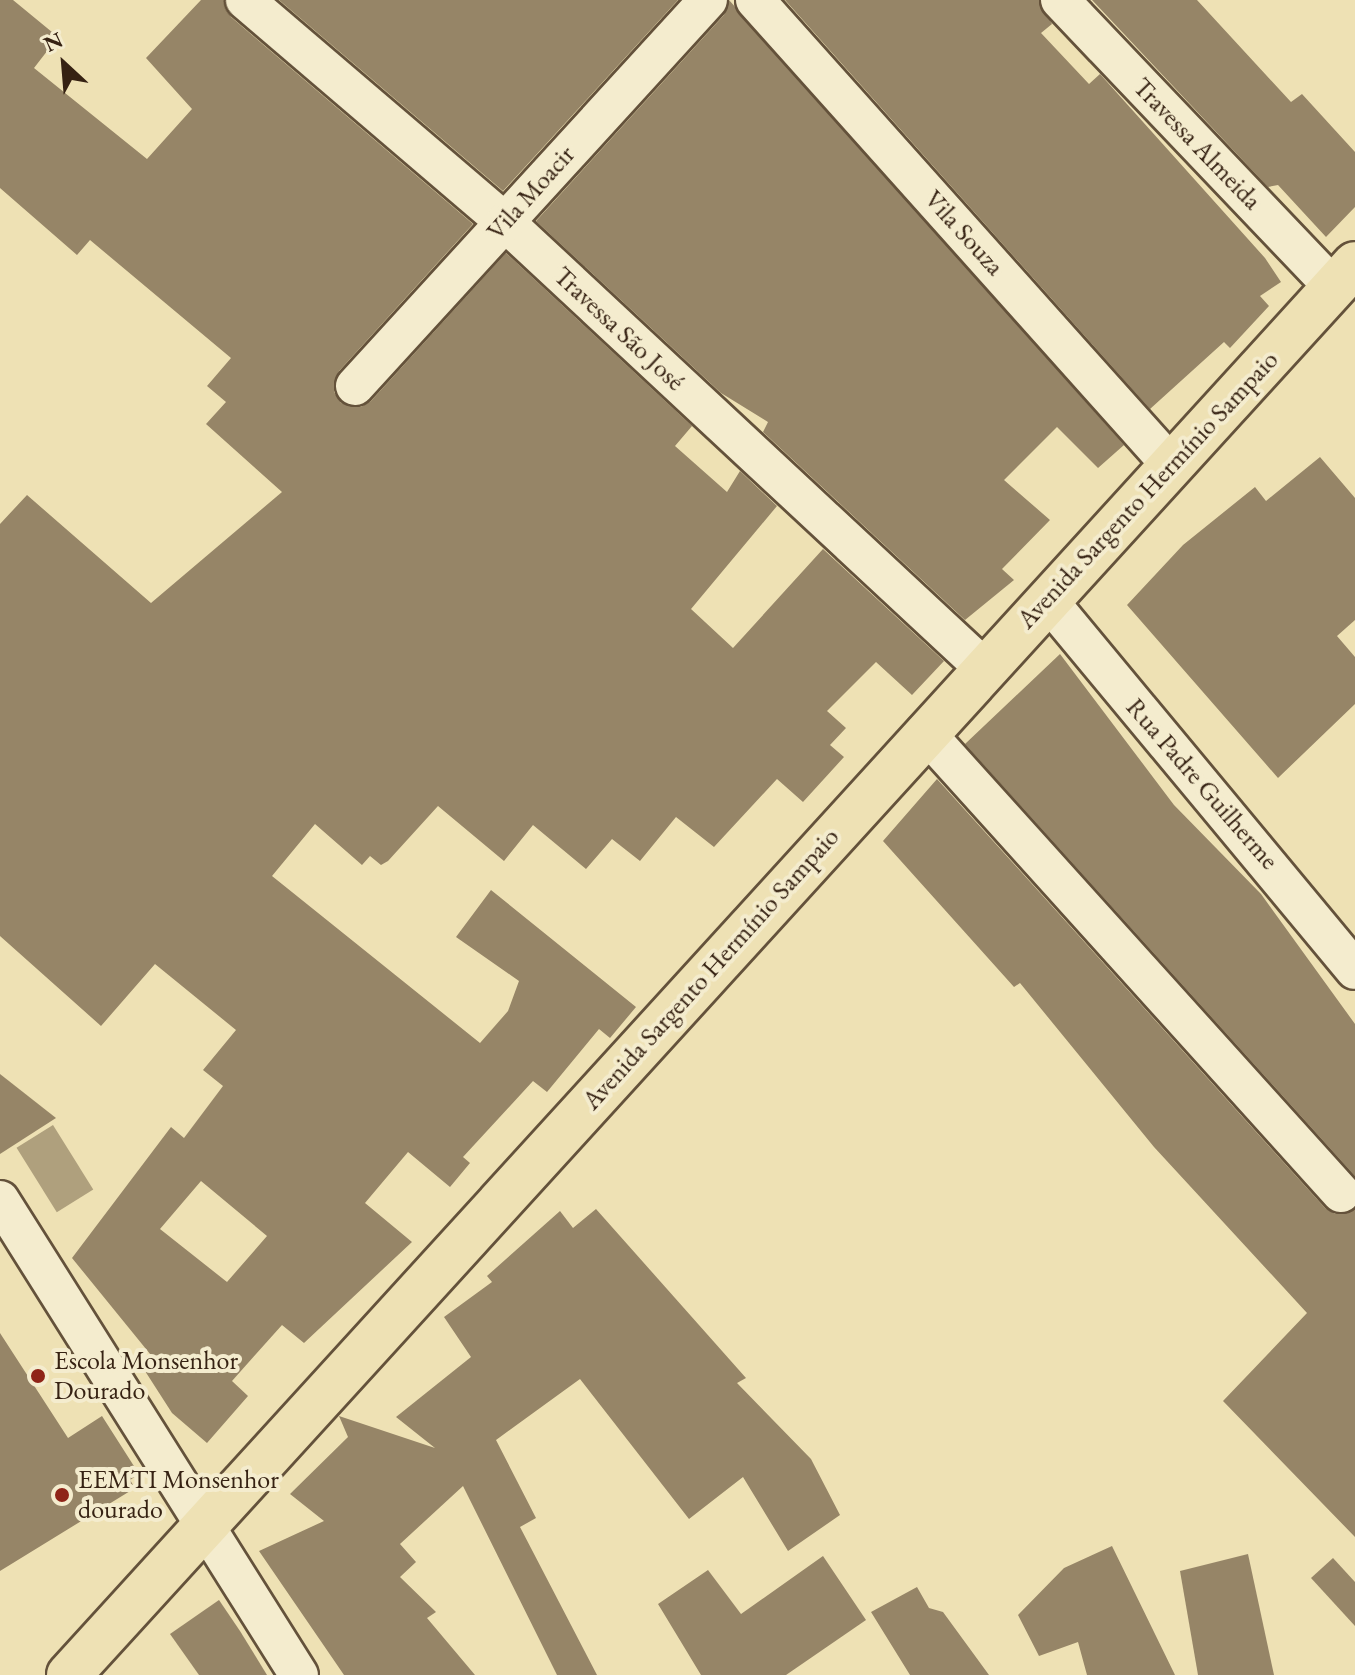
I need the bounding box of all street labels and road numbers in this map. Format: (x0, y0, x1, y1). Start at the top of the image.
street label: Travessa Almeida (1126, 72, 1268, 216)
street label: Vila Moacir (480, 139, 582, 247)
street label: Vila Souza (918, 184, 1010, 282)
street label: Travessa São José (547, 261, 691, 397)
street label: Avenida Sargento Hermínio Sampaio (1011, 345, 1285, 635)
street label: Rua Padre Guilherme (1119, 692, 1285, 876)
street label: Avenida Sargento Hermínio Sampaio (576, 822, 846, 1116)

